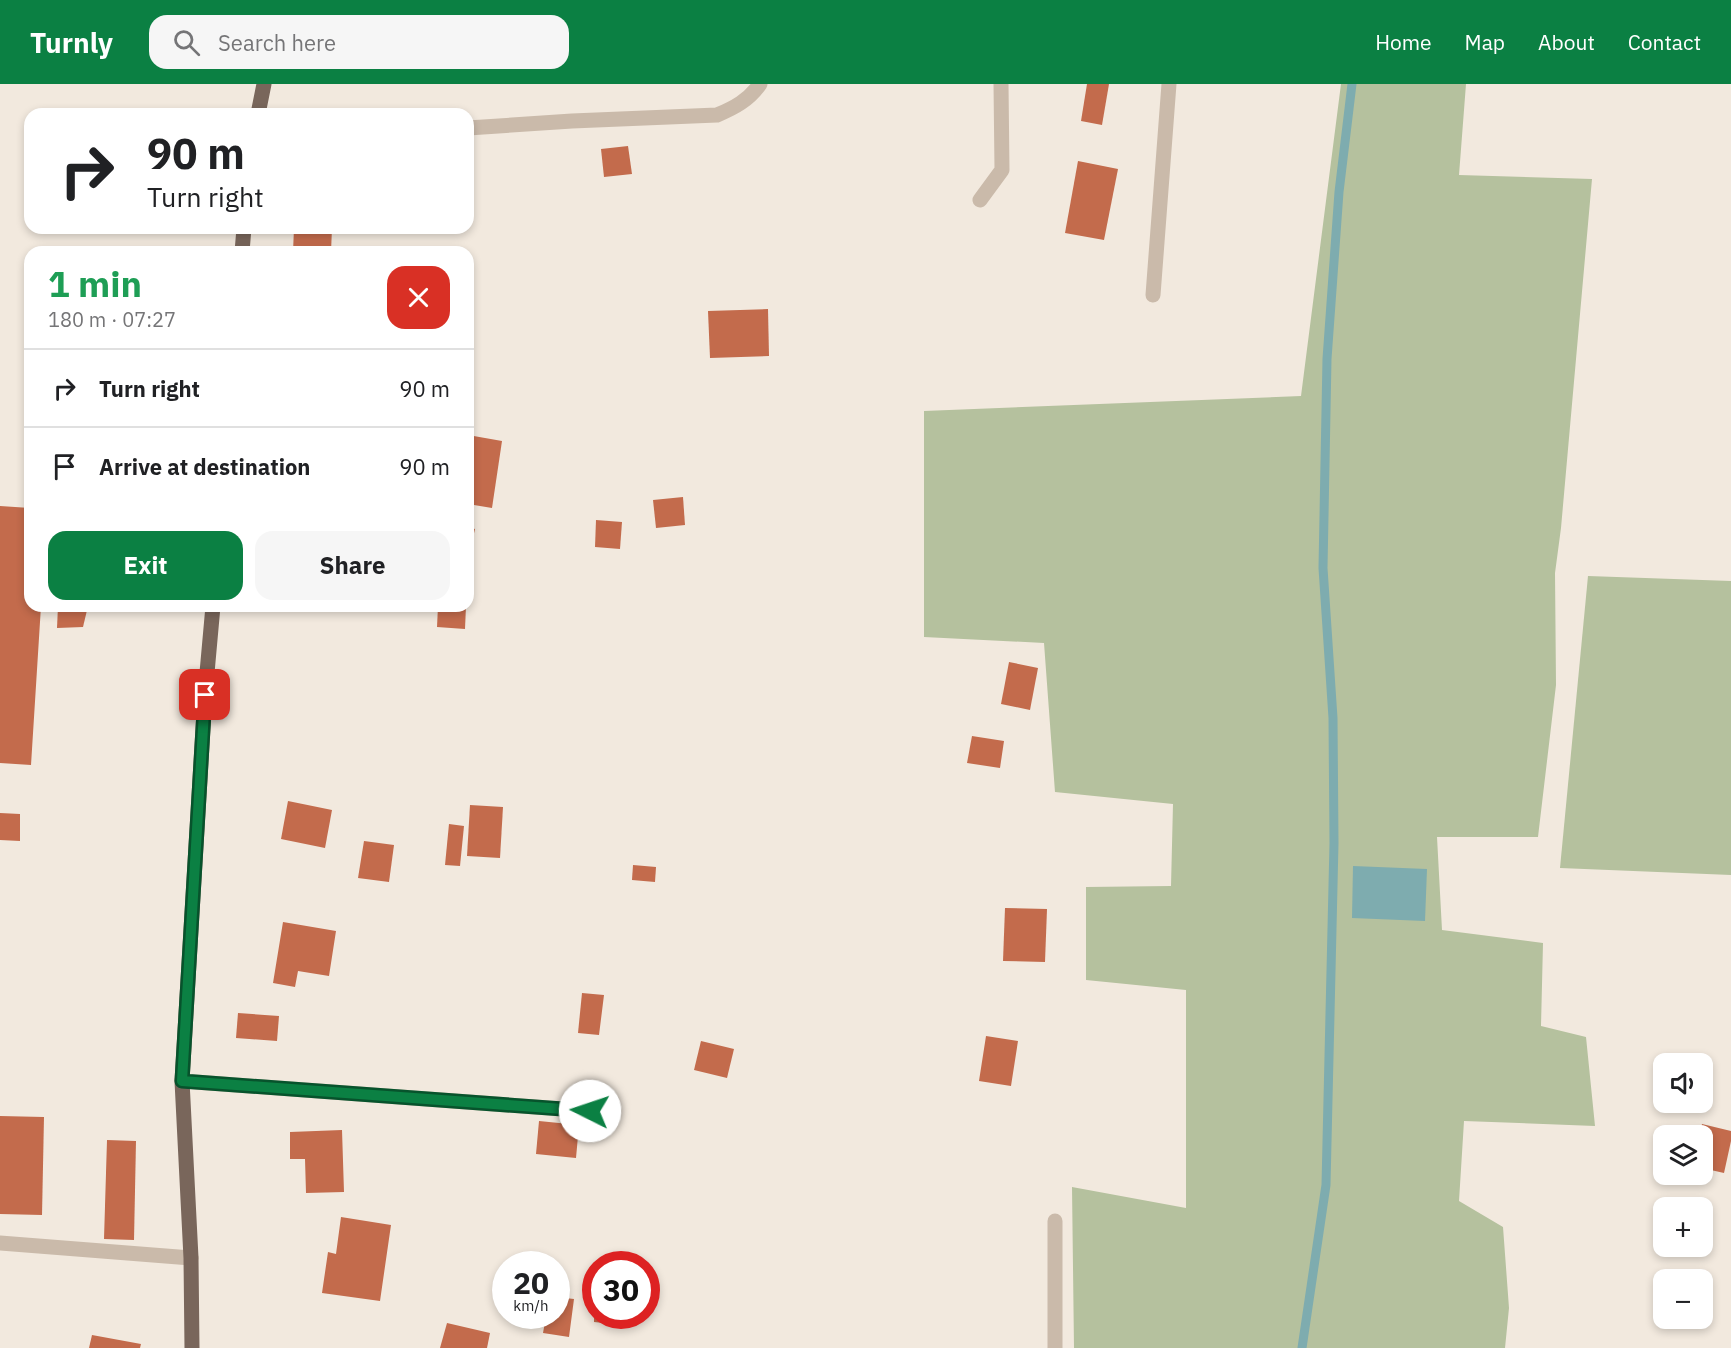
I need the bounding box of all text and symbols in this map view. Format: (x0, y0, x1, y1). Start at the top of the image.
search box (149, 15, 569, 69)
text: Turnly (30, 24, 113, 61)
icon: search (170, 26, 203, 59)
text: Search here (218, 28, 336, 57)
text: Home (1375, 28, 1432, 56)
text: Map (1465, 28, 1505, 56)
text: About (1538, 28, 1595, 56)
text: Contact (1628, 28, 1701, 56)
text: 90 m (147, 126, 245, 181)
icon: right (48, 132, 126, 210)
text: Turn right (147, 179, 264, 214)
text: 1 min (48, 260, 142, 307)
button: close (387, 266, 450, 329)
text: 180 m · 07:27 (48, 306, 176, 333)
icon: right (48, 372, 81, 405)
text: Turn right (99, 374, 200, 403)
text: 90 m (399, 374, 450, 403)
icon: arrive (48, 450, 81, 483)
text: Arrive at destination (99, 452, 310, 481)
text: 90 m (399, 452, 450, 481)
button: Exit (48, 531, 243, 600)
button: Share (255, 531, 450, 600)
pin (179, 669, 230, 720)
icon: arrive (188, 678, 221, 711)
map controls (1653, 1053, 1713, 1329)
button: sound (1653, 1053, 1713, 1113)
position arrow (558, 1079, 622, 1143)
button: layers (1653, 1125, 1713, 1185)
button: + (1653, 1197, 1713, 1257)
speed limit sign: 30 (582, 1251, 660, 1329)
text: 20 (513, 1263, 549, 1302)
button: − (1653, 1269, 1713, 1329)
text: km/h (513, 1296, 549, 1315)

